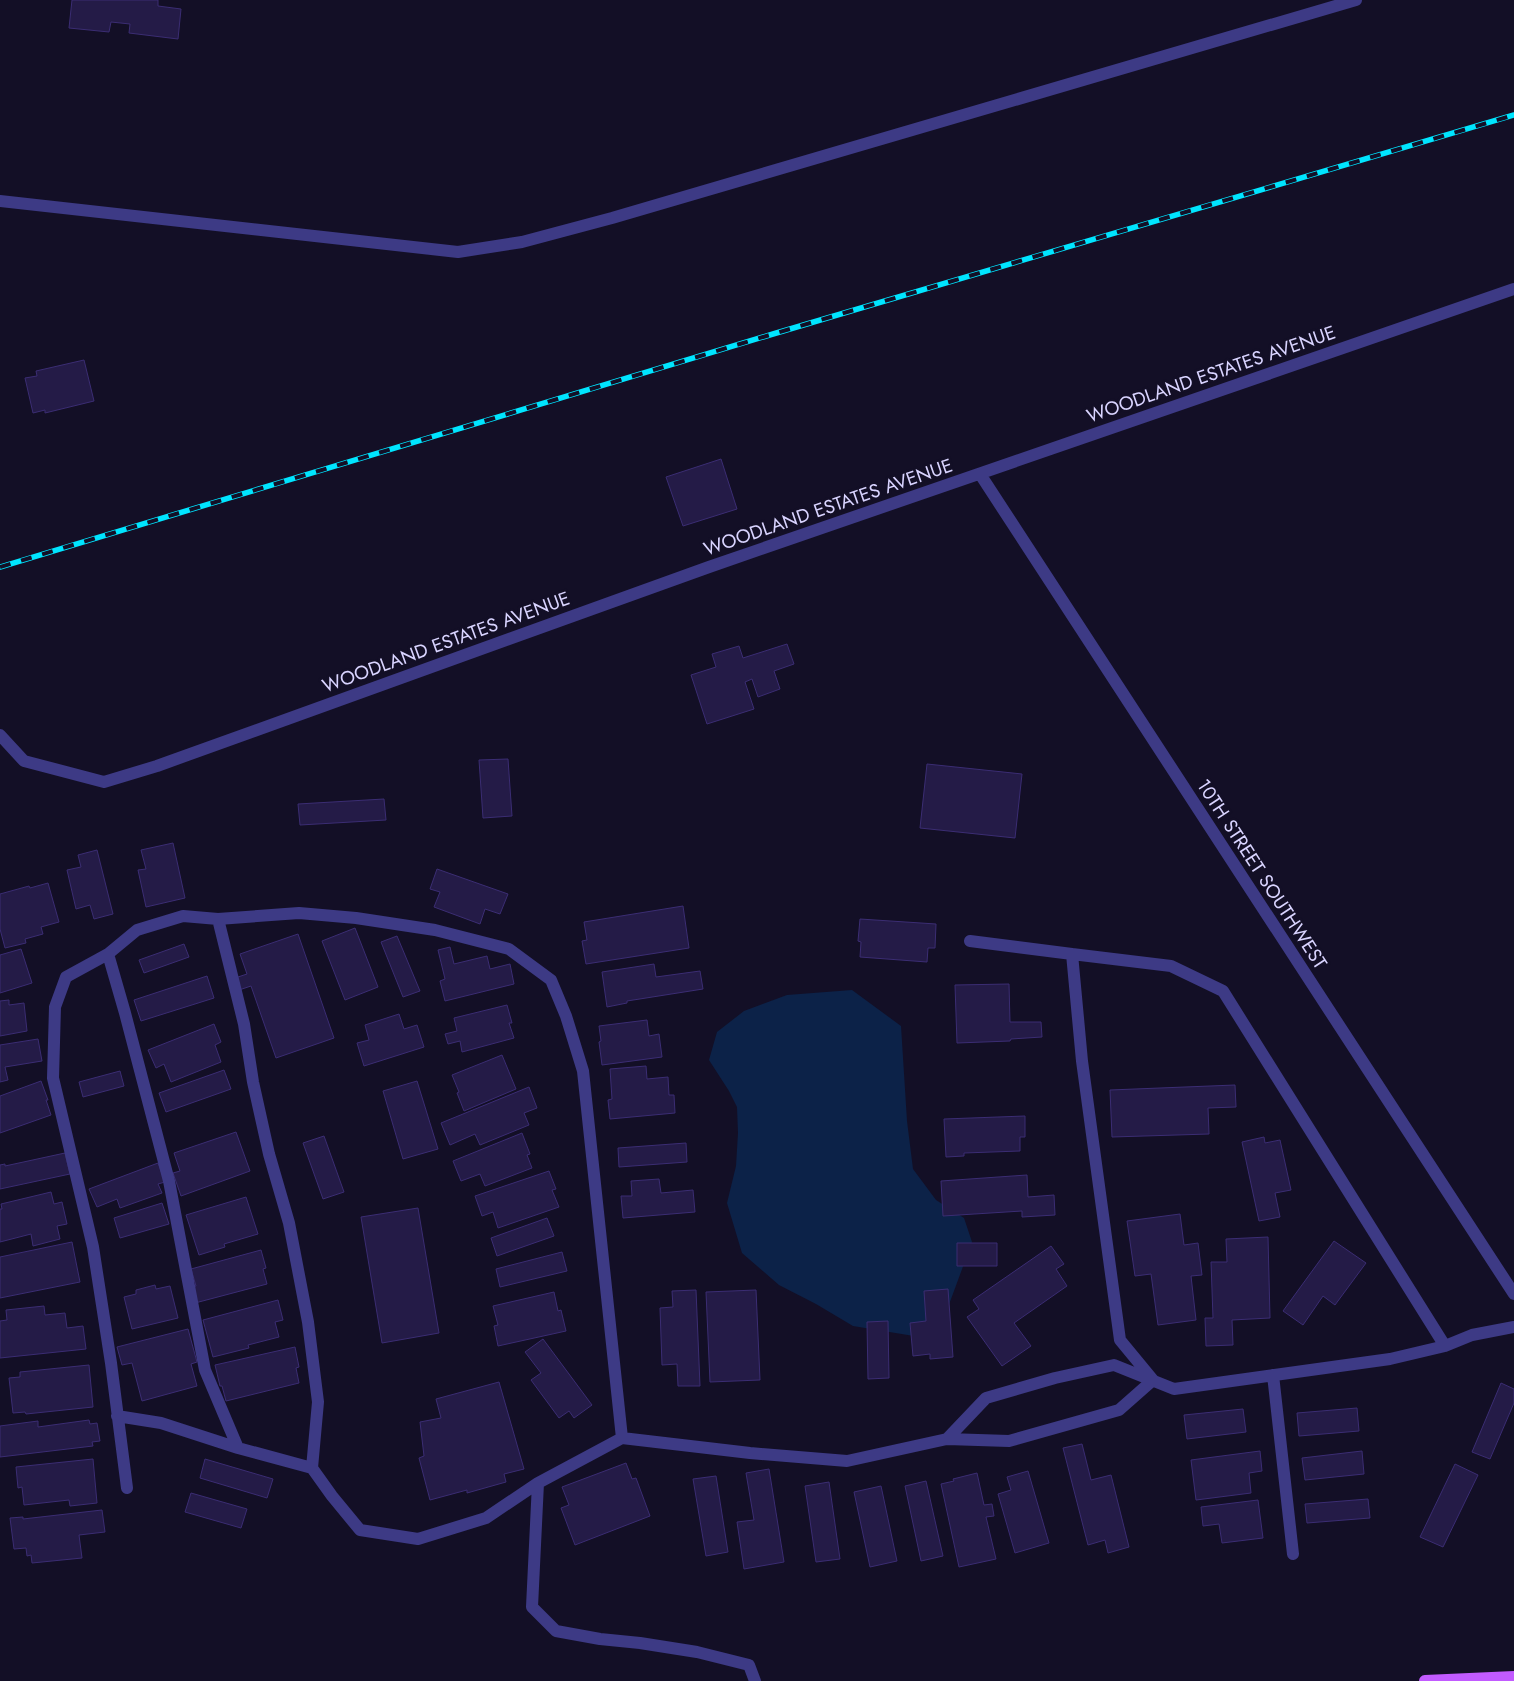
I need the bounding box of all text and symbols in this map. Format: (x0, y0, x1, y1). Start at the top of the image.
street label: WOODLAND ESTATES AVENUE (1083, 319, 1339, 429)
street label: WOODLAND ESTATES AVENUE (700, 452, 956, 562)
street label: WOODLAND ESTATES AVENUE (318, 585, 574, 699)
street label: 10TH STREET SOUTHWEST (1190, 774, 1334, 974)

